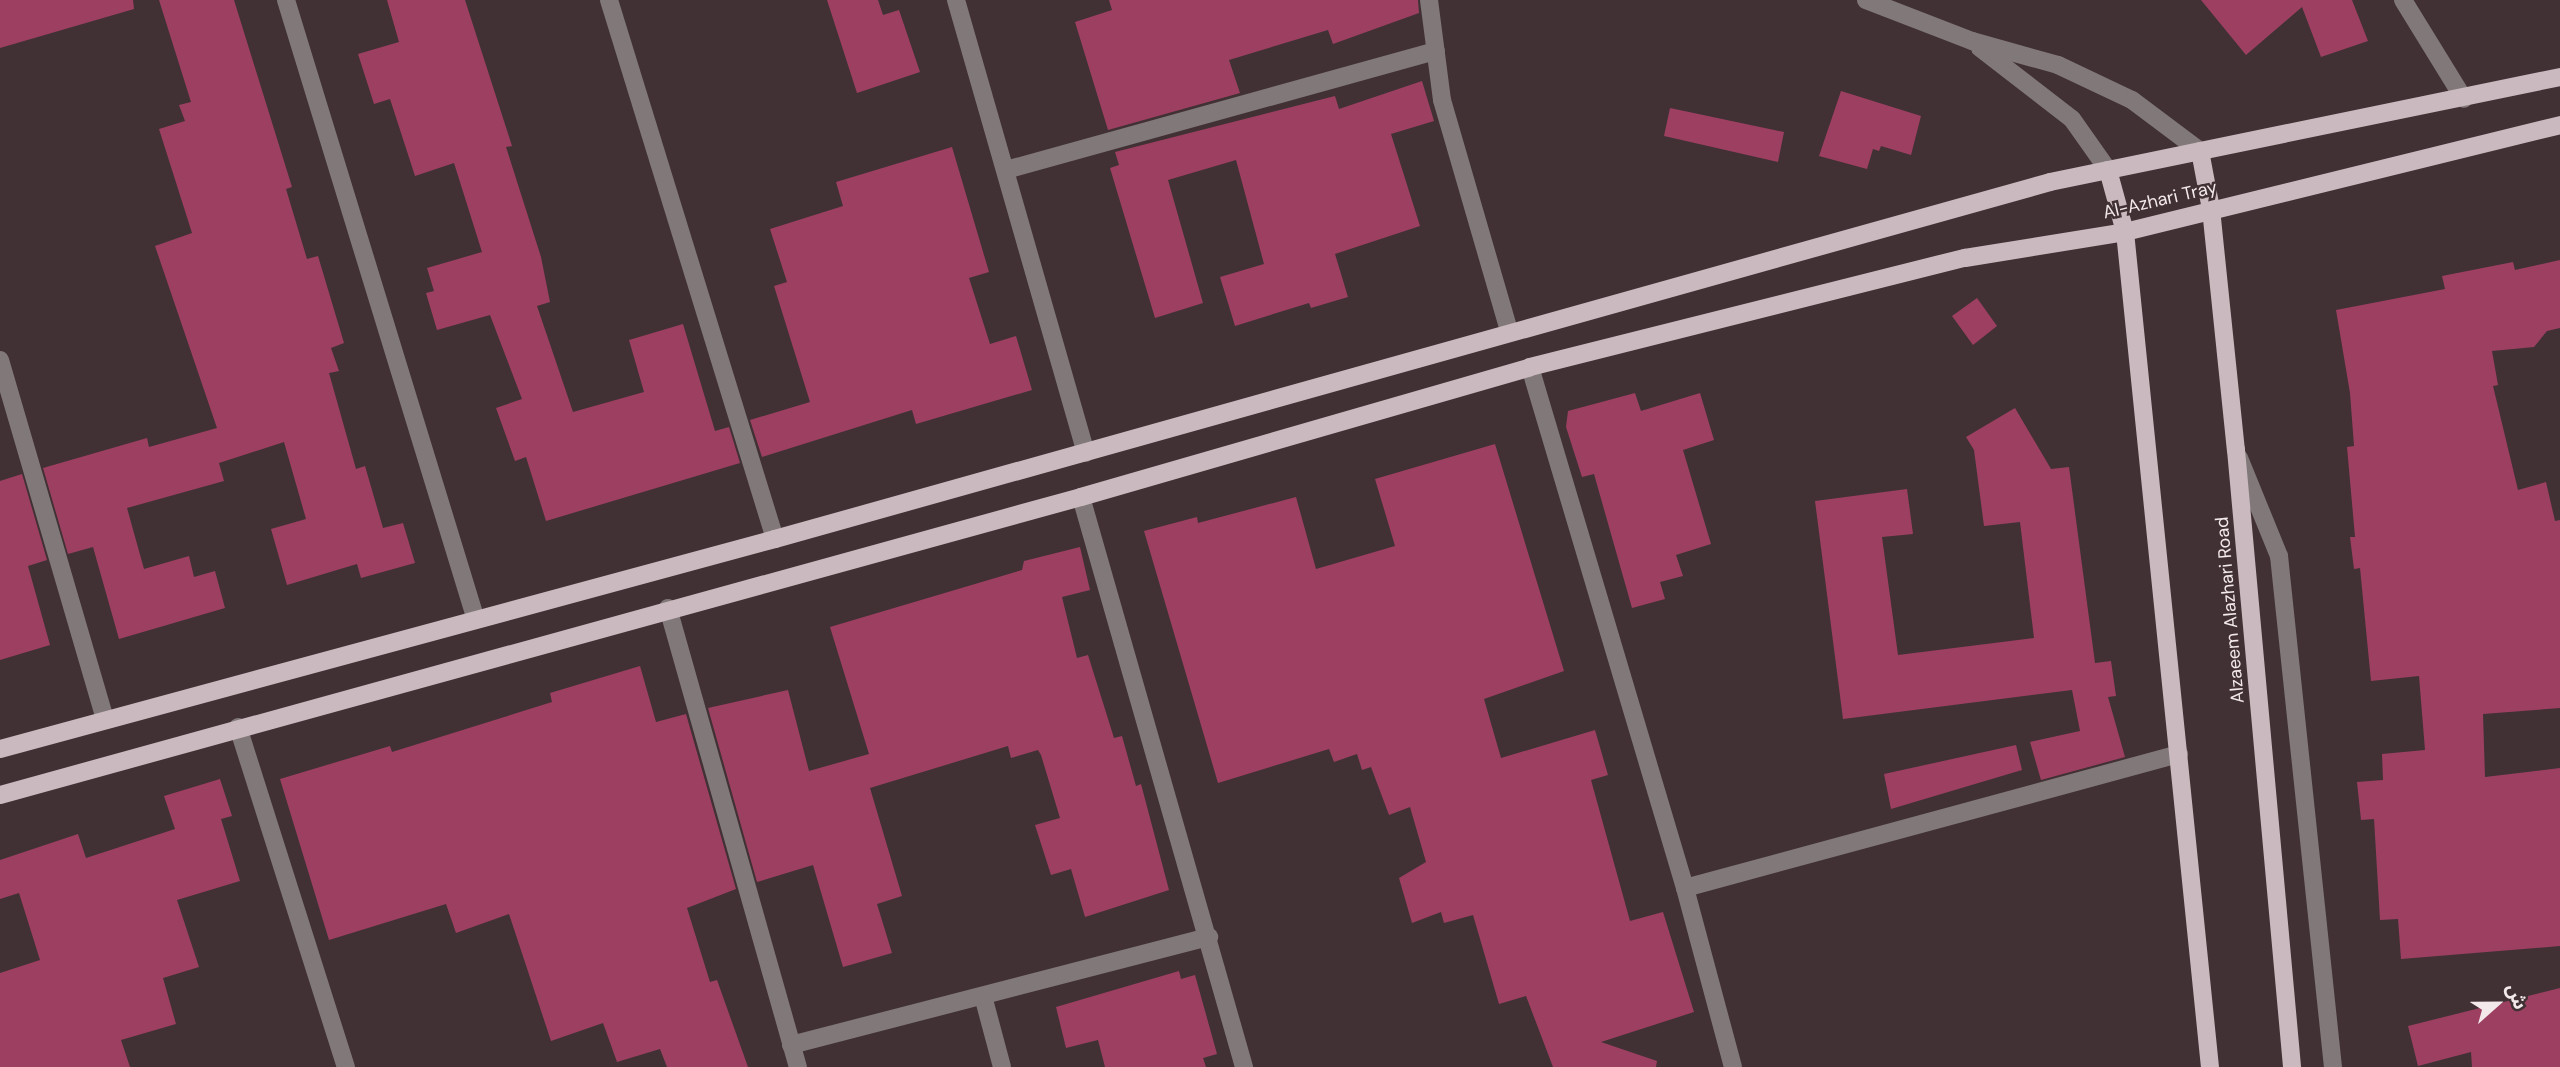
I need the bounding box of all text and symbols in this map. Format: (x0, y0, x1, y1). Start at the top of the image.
street label: Al-Azhari Tray (2101, 176, 2219, 224)
street label: Alzaeem Alazhari Road (2211, 516, 2249, 704)
north arrow (2462, 969, 2532, 1039)
text: ش (2501, 980, 2533, 1013)

